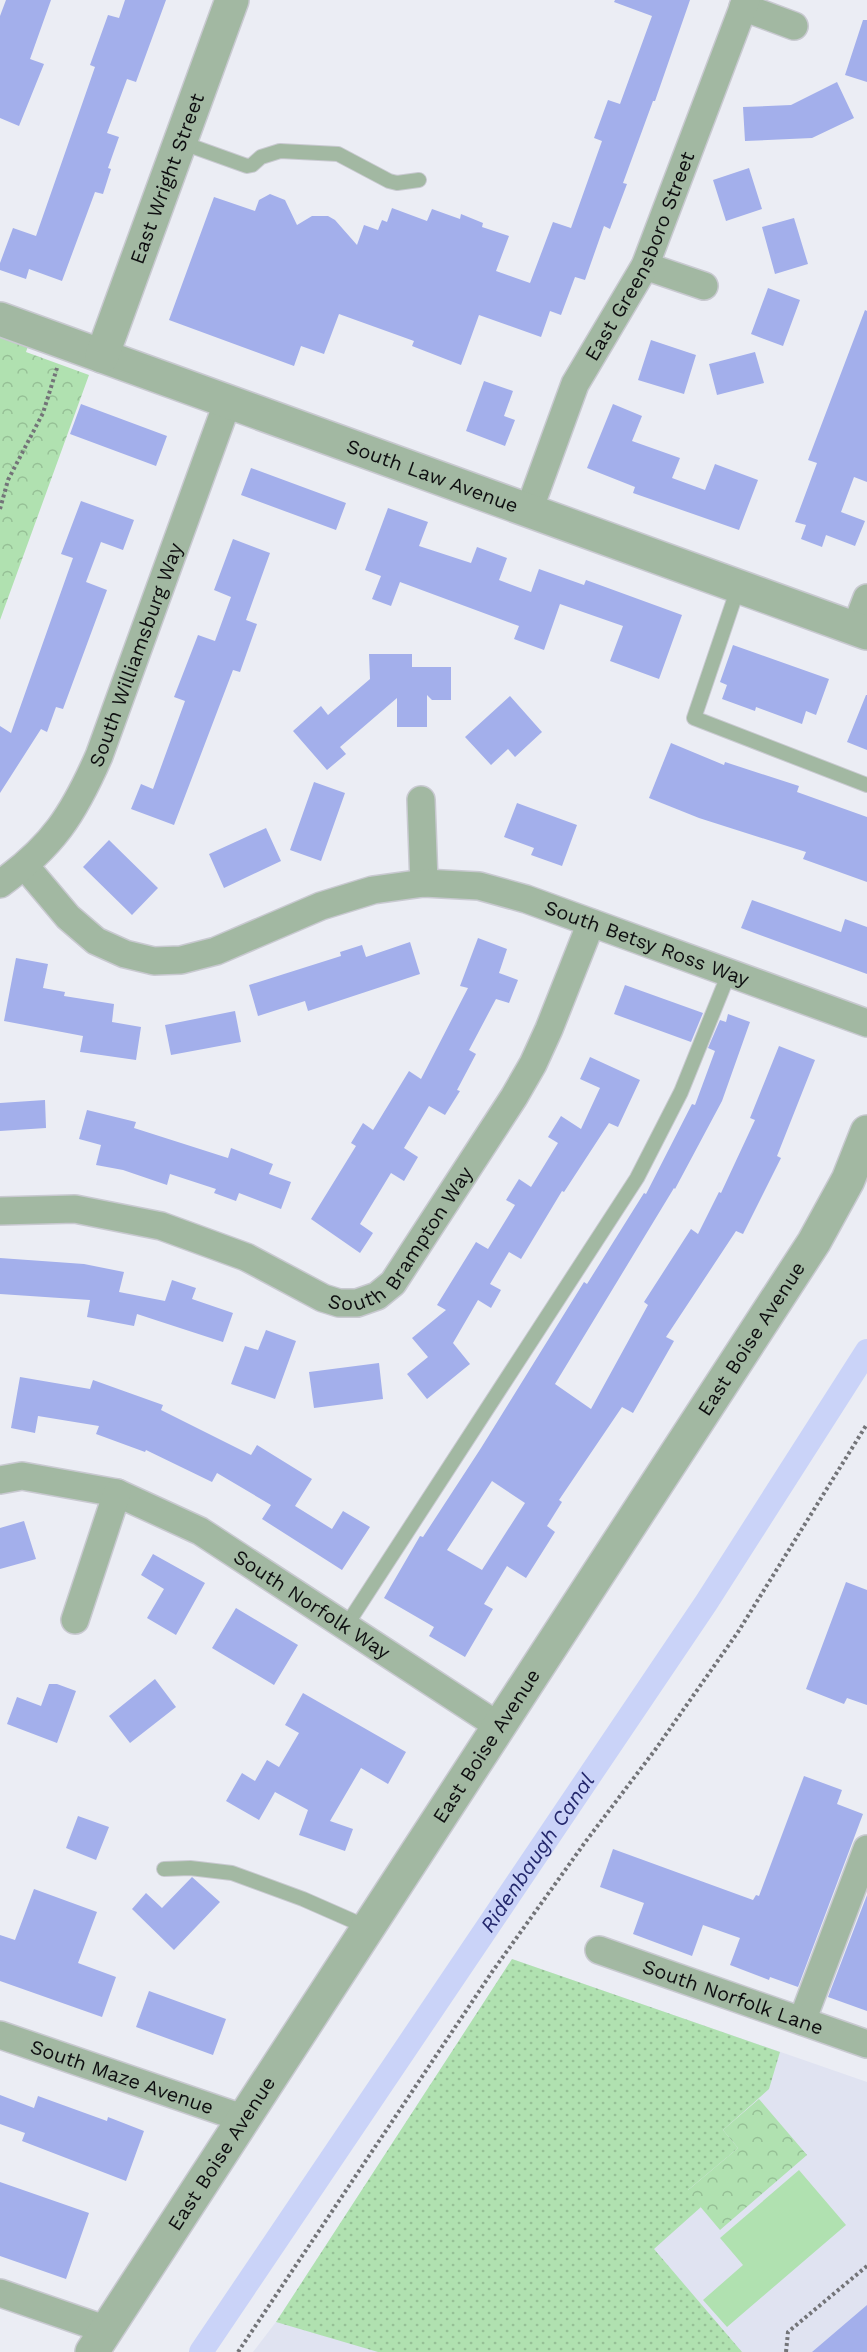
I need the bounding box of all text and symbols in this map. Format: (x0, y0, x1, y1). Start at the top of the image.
street label: East Wright Street (125, 89, 209, 267)
street label: East Greensboro Street (579, 148, 700, 365)
street label: South Law Avenue (343, 434, 522, 518)
street label: South Williamsburg Way (84, 539, 188, 771)
street label: South Betsy Ross Way (541, 895, 753, 991)
street label: South Brampton Way (325, 1161, 478, 1316)
street label: East Boise Avenue (692, 1257, 810, 1420)
street label: South Norfolk Way (229, 1544, 395, 1664)
street label: East Boise Avenue (427, 1664, 545, 1828)
water label: Ridenbaugh Canal (475, 1768, 599, 1937)
street label: South Norfolk Lane (639, 1954, 827, 2040)
street label: South Maze Avenue (27, 2034, 217, 2119)
street label: East Boise Avenue (162, 2072, 280, 2235)

